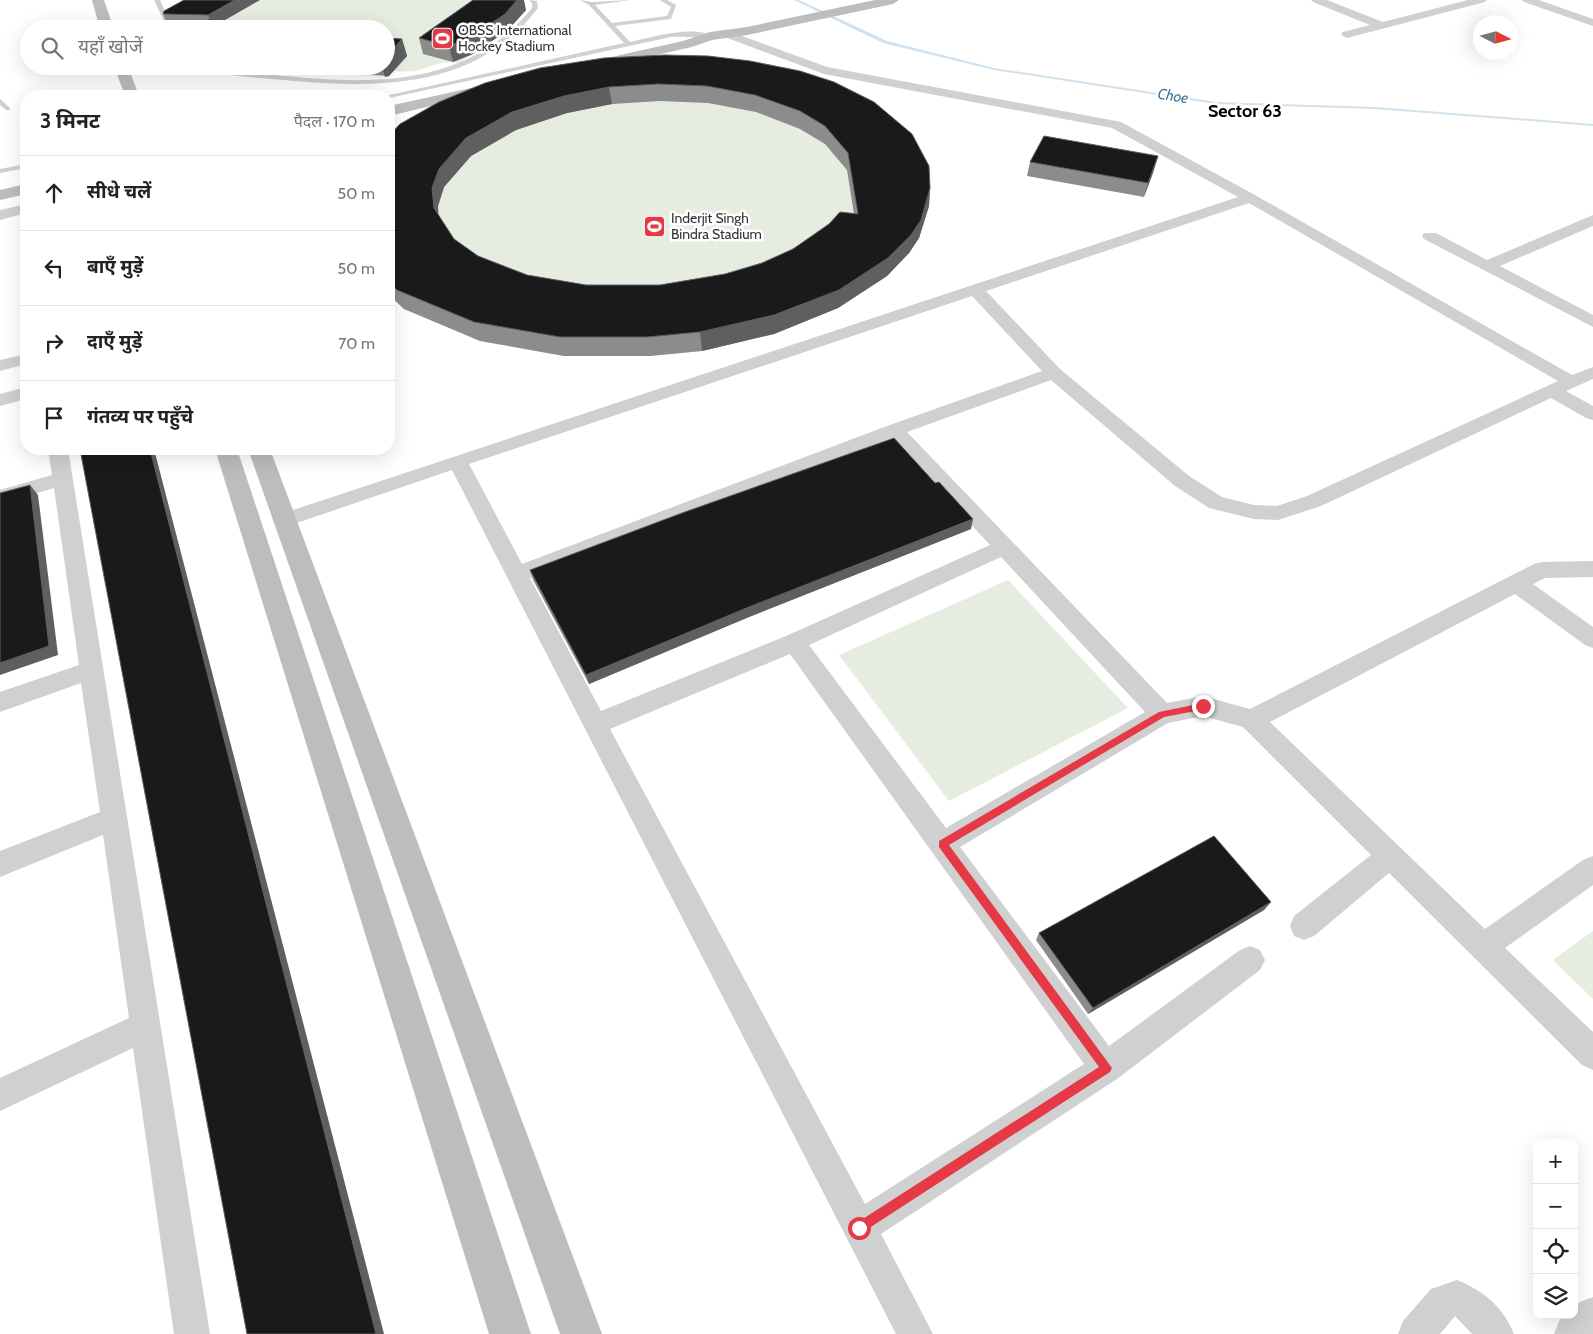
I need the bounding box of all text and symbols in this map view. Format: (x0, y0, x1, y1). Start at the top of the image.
north arrow (1473, 15, 1518, 60)
search box (20, 20, 395, 75)
place label: OBSS International Hockey Stadium (458, 21, 572, 55)
sports icon: OBSS International Hockey Stadium (430, 26, 454, 50)
icon: search (38, 34, 66, 62)
text: यहाँ खोजें (78, 35, 143, 58)
water label: Choe (1156, 85, 1190, 107)
district label: Sector 63 (1208, 100, 1282, 122)
text: 3 मिनट (40, 108, 100, 133)
text: पैदल · 170 m (294, 112, 375, 131)
icon: ahead (40, 179, 68, 207)
text: सीधे चलें (87, 180, 151, 203)
text: 50 m (338, 184, 375, 203)
place label: Inderjit Singh Bindra Stadium (671, 209, 762, 243)
sports icon: Inderjit Singh Bindra Stadium (643, 214, 667, 238)
icon: left (40, 254, 68, 282)
text: बाएँ मुड़ें (87, 255, 143, 278)
text: 50 m (338, 259, 375, 278)
icon: right (40, 329, 68, 357)
text: दाएँ मुड़ें (87, 330, 142, 353)
text: 70 m (338, 334, 375, 353)
icon: arrive (40, 404, 68, 432)
text: गंतव्य पर पहुँचे (87, 405, 193, 428)
route end (1192, 695, 1215, 718)
map controls (1533, 1139, 1578, 1319)
button: + (1533, 1139, 1578, 1184)
button: − (1533, 1184, 1578, 1229)
route start (848, 1217, 871, 1240)
button: locate (1533, 1229, 1578, 1274)
button: layers (1533, 1274, 1578, 1319)

